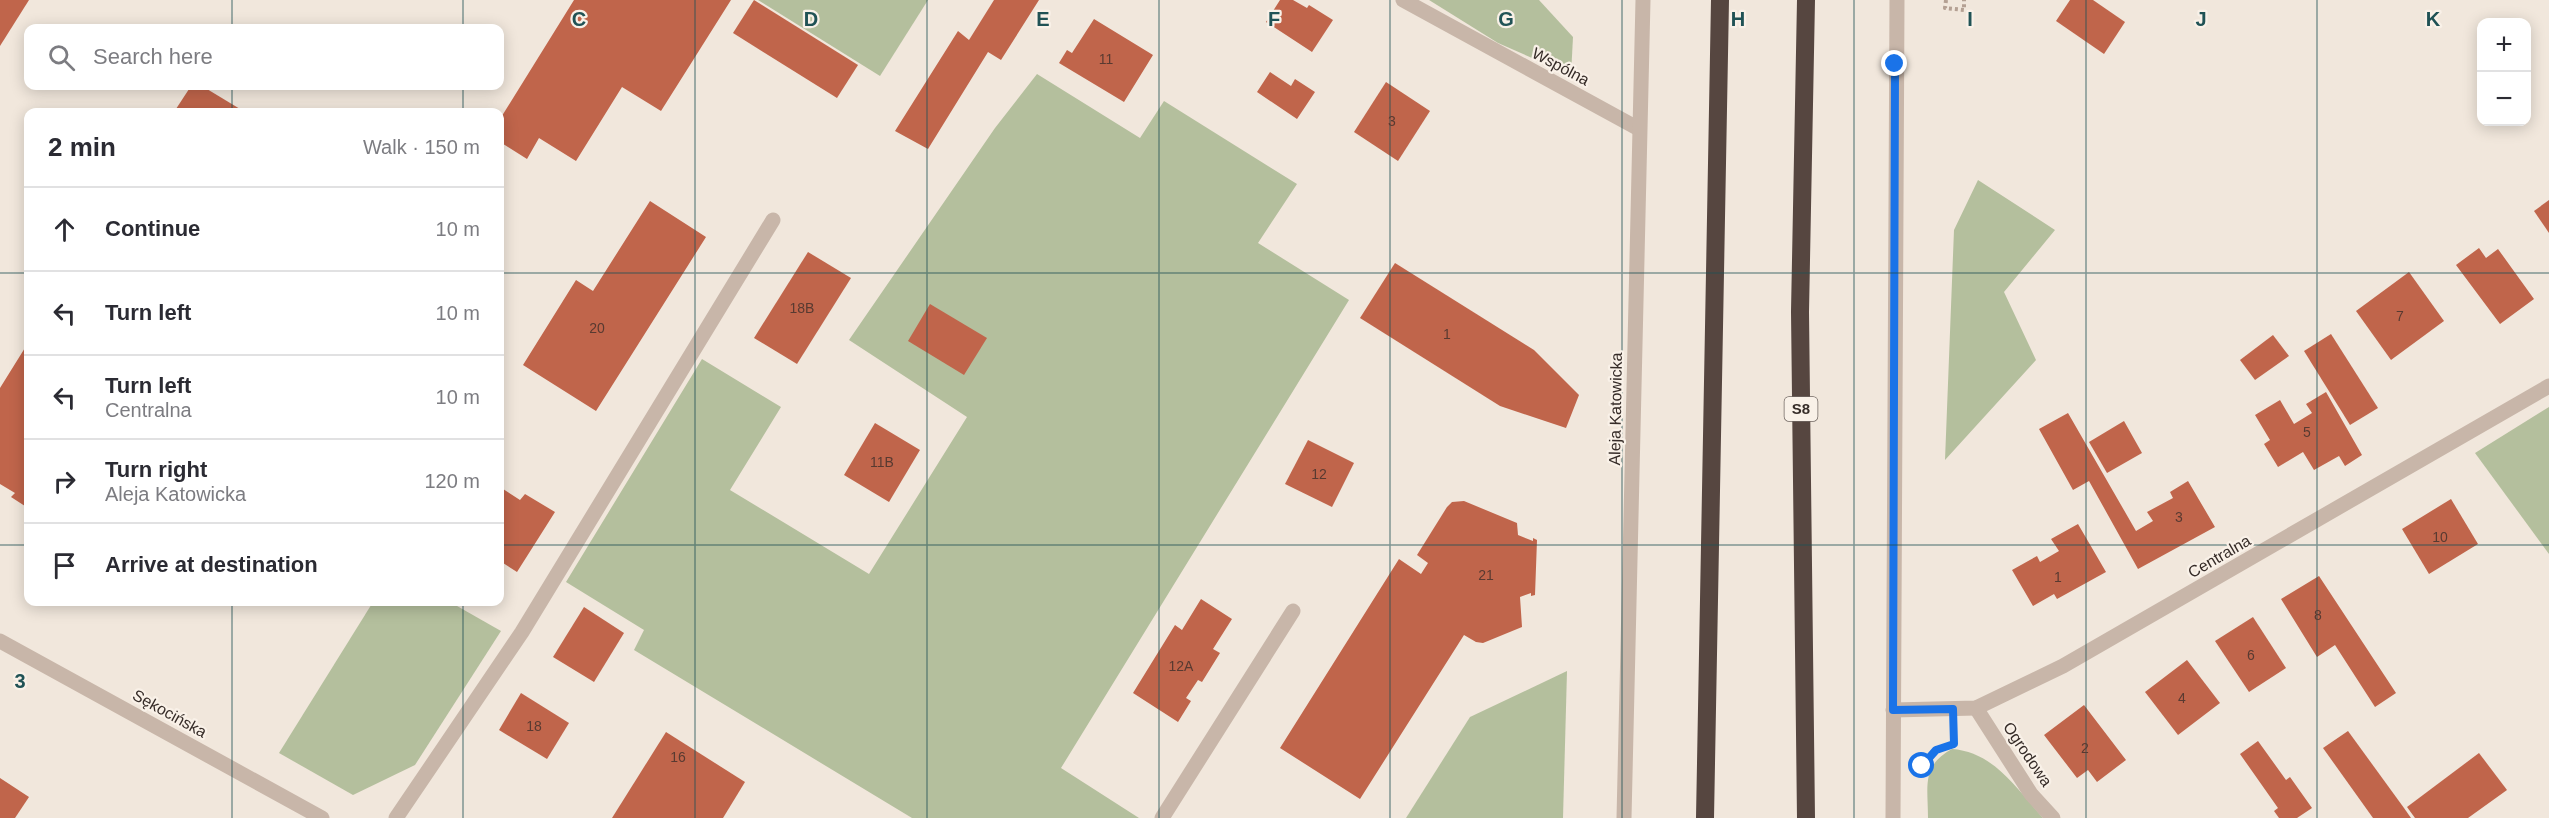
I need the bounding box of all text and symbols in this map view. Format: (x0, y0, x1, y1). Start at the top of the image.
text: C (572, 8, 586, 30)
text: D (804, 8, 818, 30)
text: E (1036, 8, 1050, 30)
text: F (1268, 8, 1280, 30)
text: G (1498, 8, 1514, 30)
text: H (1731, 8, 1745, 30)
text: I (1967, 8, 1973, 30)
text: J (2195, 8, 2207, 30)
text: K (2426, 8, 2441, 30)
map controls (2477, 18, 2531, 126)
button: + (2477, 18, 2531, 72)
search box (24, 24, 504, 90)
icon: search (45, 41, 78, 74)
text: Search here (93, 44, 213, 69)
street label: Wspólna (1529, 44, 1592, 89)
route end (1881, 50, 1907, 76)
house number: 11 (1099, 51, 1113, 67)
button: − (2477, 72, 2531, 126)
house number: 3 (1388, 113, 1396, 129)
text: 2 min (48, 132, 116, 162)
text: Walk · 150 m (363, 136, 480, 158)
icon: ahead (48, 213, 81, 246)
text: Continue (105, 216, 200, 241)
text: 10 m (436, 218, 480, 240)
icon: left (48, 297, 81, 330)
text: Turn left (105, 300, 191, 325)
house number: 18B (790, 300, 814, 316)
text: 10 m (436, 302, 480, 324)
house number: 7 (2396, 308, 2404, 324)
house number: 20 (589, 320, 605, 336)
house number: 1 (1443, 326, 1451, 342)
street label: Aleja Katowicka (1606, 352, 1625, 466)
text: Turn left (105, 373, 191, 398)
icon: left (48, 381, 81, 414)
text: 10 m (436, 386, 480, 408)
road number: S8 (1784, 397, 1818, 421)
text: Centralna (105, 399, 192, 421)
house number: 5 (2303, 424, 2311, 440)
house number: 11B (870, 454, 894, 470)
text: Turn right (105, 457, 207, 482)
icon: right (48, 465, 81, 498)
house number: 12 (1311, 466, 1327, 482)
text: 120 m (424, 470, 480, 492)
text: Aleja Katowicka (105, 483, 246, 505)
house number: 3 (2175, 509, 2183, 525)
house number: 10 (2432, 529, 2448, 545)
street label: Centralna (2185, 532, 2254, 581)
icon: arrive (48, 549, 81, 582)
text: Arrive at destination (105, 552, 318, 577)
house number: 21 (1478, 567, 1494, 583)
house number: 1 (2054, 569, 2062, 585)
house number: 8 (2314, 607, 2322, 623)
house number: 6 (2247, 647, 2255, 663)
house number: 12A (1169, 658, 1194, 674)
text: 3 (14, 670, 26, 692)
street label: Sękocińska (130, 686, 210, 741)
house number: 4 (2178, 690, 2186, 706)
house number: 18 (526, 718, 542, 734)
street label: Ogrodowa (2000, 719, 2055, 790)
house number: 2 (2081, 740, 2089, 756)
house number: 16 (670, 749, 686, 765)
route start (1908, 752, 1934, 778)

